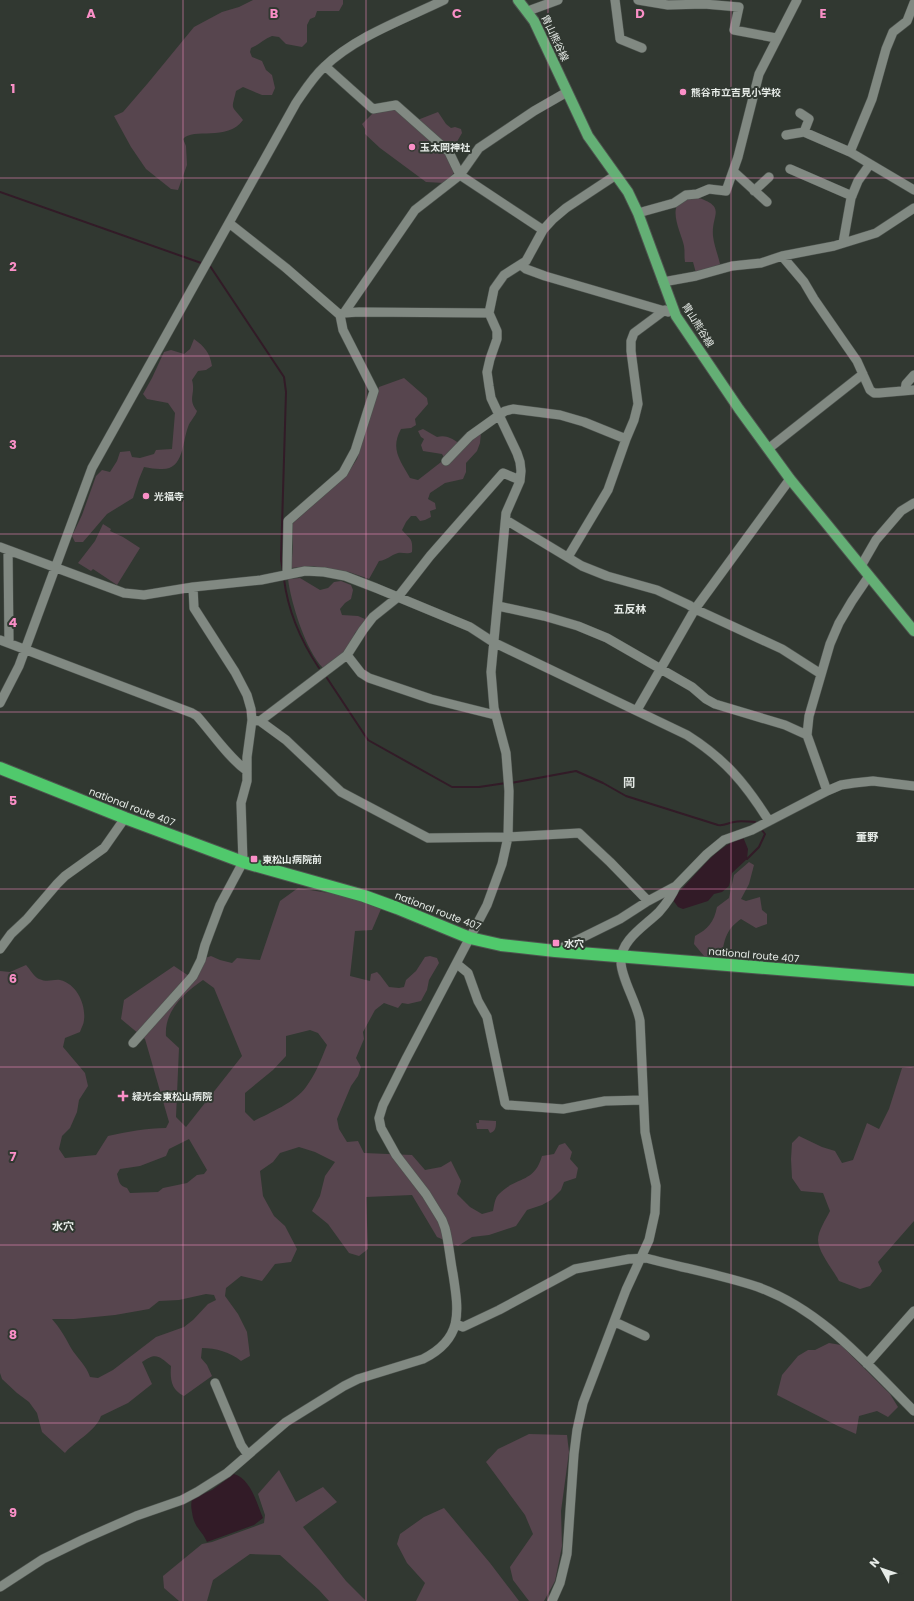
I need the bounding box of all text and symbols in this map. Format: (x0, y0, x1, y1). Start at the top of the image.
text: A (86, 4, 96, 23)
text: B (270, 4, 279, 23)
text: C (452, 4, 462, 23)
text: D (635, 4, 645, 23)
text: E (819, 4, 827, 23)
street label: 胄山熊谷線 (538, 12, 572, 64)
text: 1 (11, 79, 15, 98)
place label: 熊谷市立吉見小学校 (691, 85, 781, 100)
marker: 熊谷市立吉見小学校 (678, 87, 688, 97)
place label: 玉太岡神社 (420, 140, 471, 155)
marker: 玉太岡神社 (407, 142, 417, 152)
text: 2 (9, 257, 17, 276)
street label: 胄山熊谷線 (678, 300, 718, 350)
text: 3 (9, 435, 17, 454)
place label: 光福寺 (154, 489, 184, 504)
marker: 光福寺 (141, 491, 151, 501)
district label: 五反林 (614, 601, 647, 617)
text: 4 (9, 613, 18, 632)
district label: 岡 (623, 774, 635, 791)
street label: national route 407 (87, 784, 178, 831)
text: 5 (9, 791, 17, 810)
district label: 董野 (856, 829, 879, 845)
place label: 東松山病院前 (262, 852, 322, 867)
marker: 東松山病院前 (249, 854, 259, 864)
street label: national route 407 (393, 888, 484, 935)
place label: 水穴 (564, 936, 584, 951)
marker: 水穴 (551, 938, 561, 948)
street label: national route 407 (708, 944, 801, 966)
text: 6 (9, 969, 17, 988)
place label: 緑光会東松山病院 (132, 1089, 212, 1104)
marker: 緑光会東松山病院 (117, 1090, 129, 1102)
text: 7 (10, 1147, 17, 1166)
district label: 水穴 (52, 1218, 74, 1234)
text: 8 (9, 1325, 17, 1344)
text: 9 (9, 1503, 17, 1522)
north arrow (862, 1549, 902, 1589)
text: N (866, 1554, 883, 1571)

